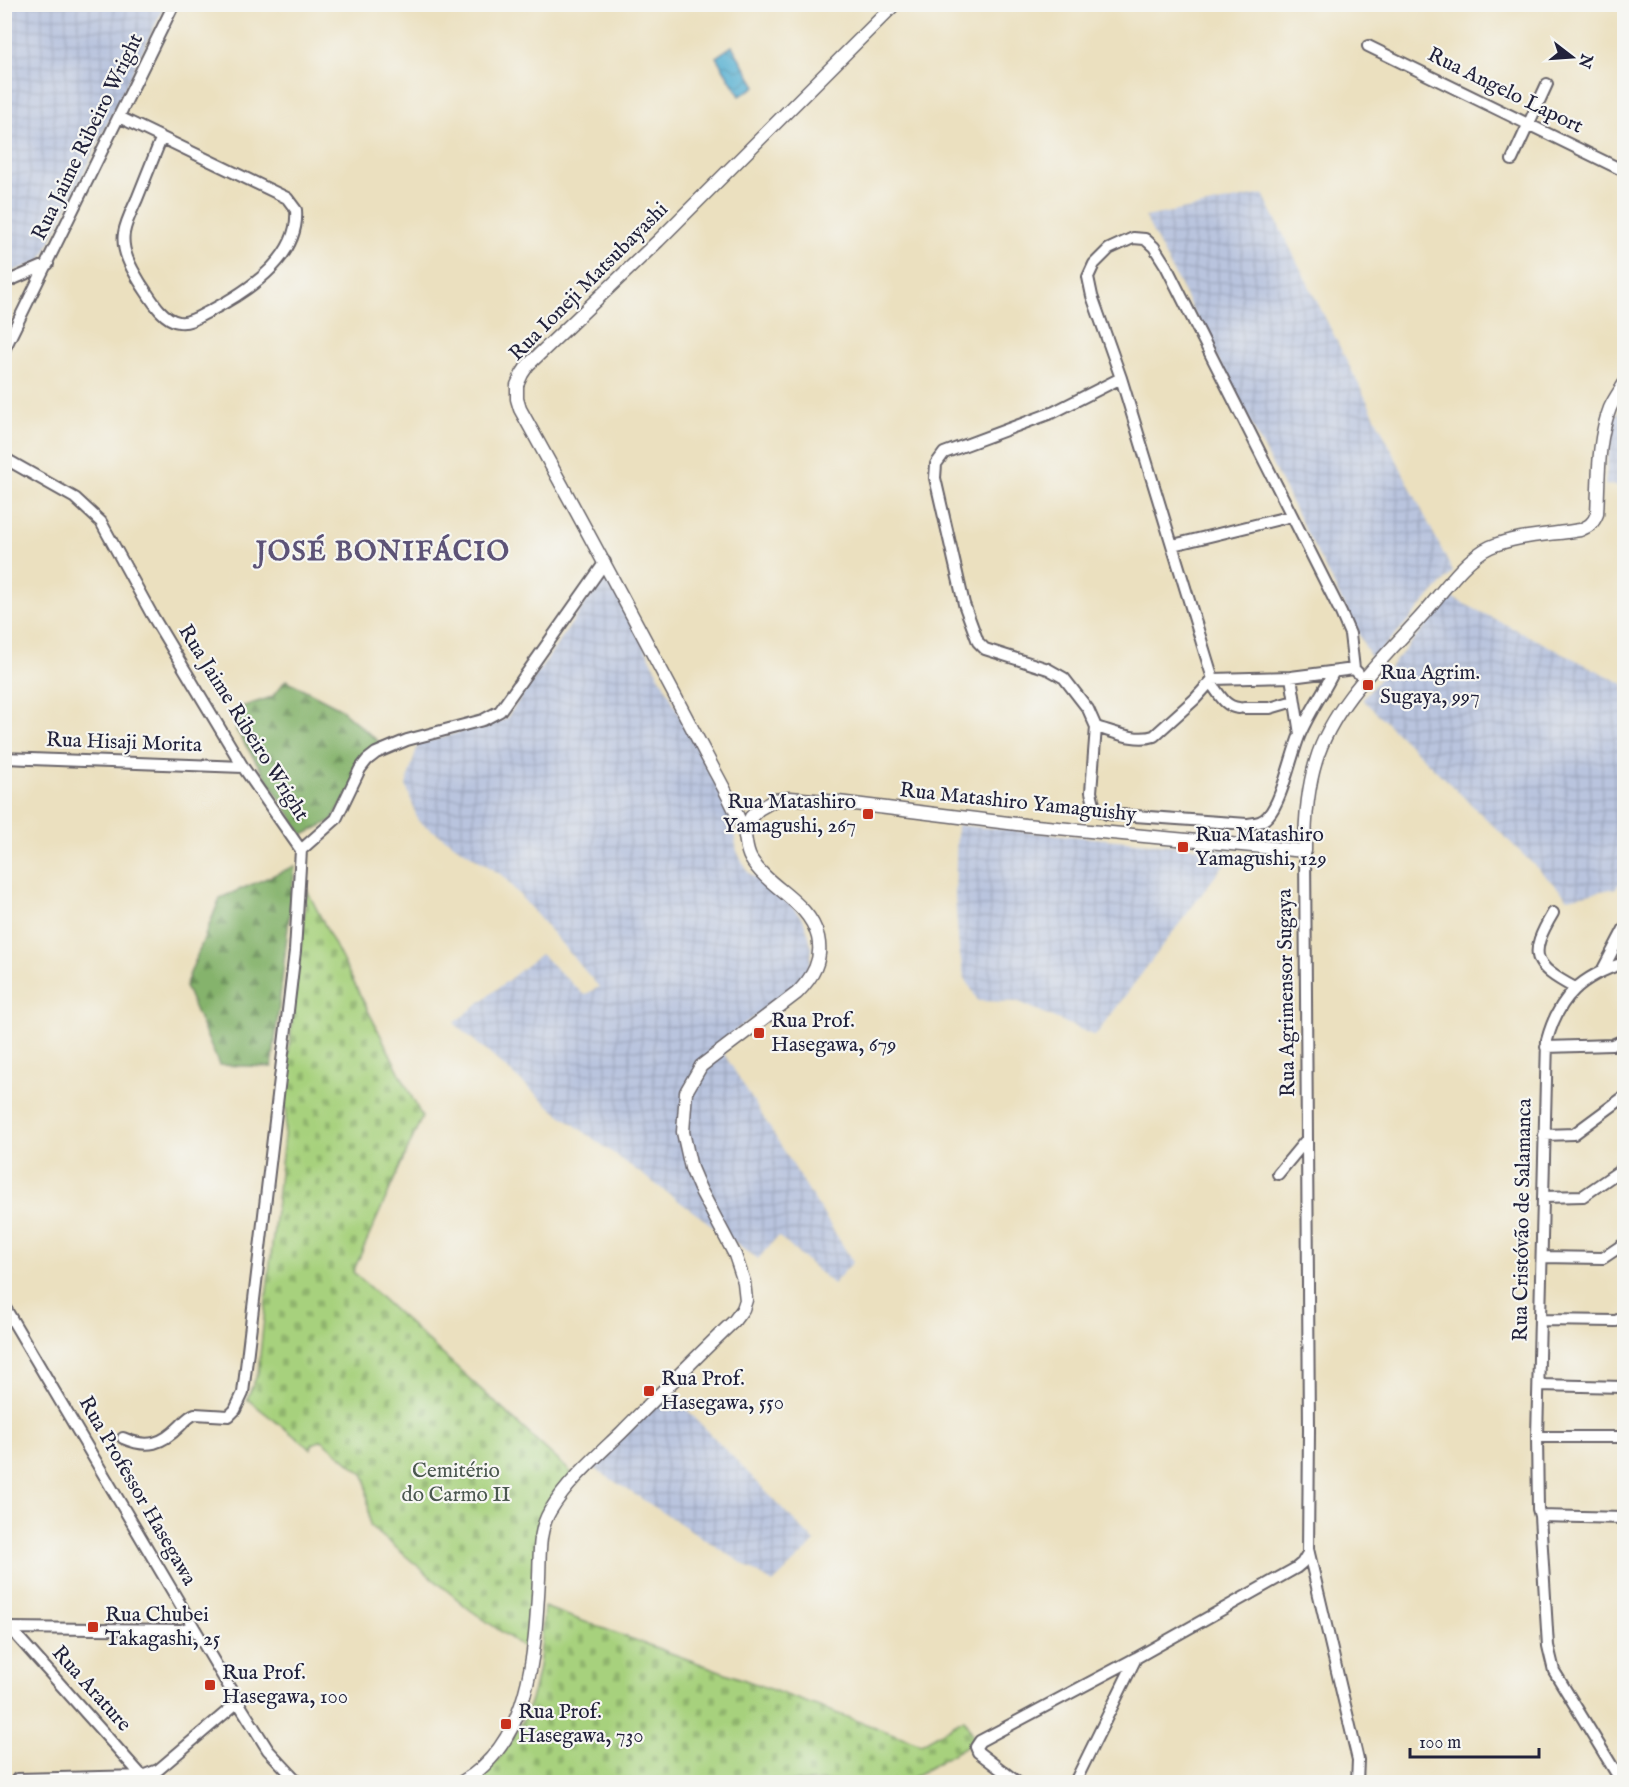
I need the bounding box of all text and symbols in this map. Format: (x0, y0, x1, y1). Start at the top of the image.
north arrow (1542, 27, 1602, 87)
street label: Rua Jaime Ribeiro Wright (26, 29, 150, 245)
street label: Rua Angelo Laport (1423, 42, 1587, 140)
text: N (1573, 50, 1596, 70)
street label: Rua Ioneji Matsubayashi (504, 197, 674, 367)
district label: JOSÉ BONIFÁCIO (253, 534, 510, 570)
street label: Rua Jaime Ribeiro Wright (171, 620, 315, 826)
place label: Rua Agrim. Sugaya, 997 (1380, 660, 1480, 711)
marker: Rua Agrim. Sugaya, 997 (1361, 678, 1375, 692)
street label: Rua Hisaji Morita (46, 727, 203, 759)
street label: Rua Matashiro Yamaguishy (898, 777, 1138, 829)
place label: Rua Matashiro Yamagushi, 267 (723, 789, 856, 840)
marker: Rua Matashiro Yamagushi, 267 (861, 807, 875, 821)
place label: Rua Matashiro Yamagushi, 129 (1195, 822, 1327, 873)
marker: Rua Matashiro Yamagushi, 129 (1176, 840, 1190, 854)
street label: Rua Agrimensor Sugaya (1272, 888, 1302, 1097)
place label: Rua Prof. Hasegawa, 679 (771, 1008, 897, 1059)
marker: Rua Prof. Hasegawa, 679 (752, 1026, 766, 1040)
street label: Rua Cristóvão de Salamanca (1507, 1097, 1539, 1342)
place label: Rua Prof. Hasegawa, 550 (661, 1366, 784, 1417)
marker: Rua Prof. Hasegawa, 550 (642, 1384, 656, 1398)
street label: Rua Professor Hasegawa (72, 1391, 203, 1591)
park label: Cemitério do Carmo II (401, 1458, 511, 1509)
place label: Rua Chubei Takagashi, 25 (105, 1602, 221, 1653)
marker: Rua Chubei Takagashi, 25 (86, 1620, 100, 1634)
street label: Rua Arature (45, 1640, 137, 1738)
place label: Rua Prof. Hasegawa, 100 (222, 1660, 348, 1711)
marker: Rua Prof. Hasegawa, 100 (203, 1678, 217, 1692)
place label: Rua Prof. Hasegawa, 730 (518, 1699, 644, 1750)
marker: Rua Prof. Hasegawa, 730 (499, 1717, 513, 1731)
scale bar (1410, 1721, 1539, 1759)
text: 100 m (1419, 1732, 1461, 1755)

